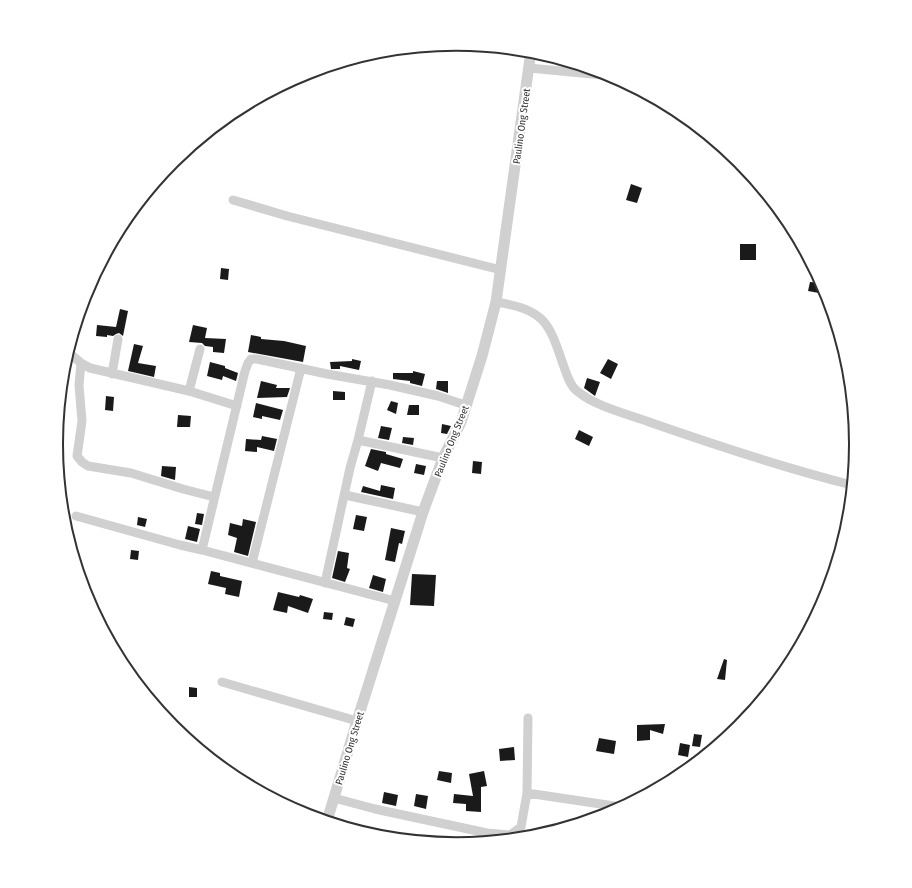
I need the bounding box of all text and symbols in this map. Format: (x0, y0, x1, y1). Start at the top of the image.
street label: Paulino Ong Street (511, 87, 533, 165)
street label: Paulino Ong Street (432, 403, 472, 479)
street label: Paulino Ong Street (333, 709, 367, 786)

